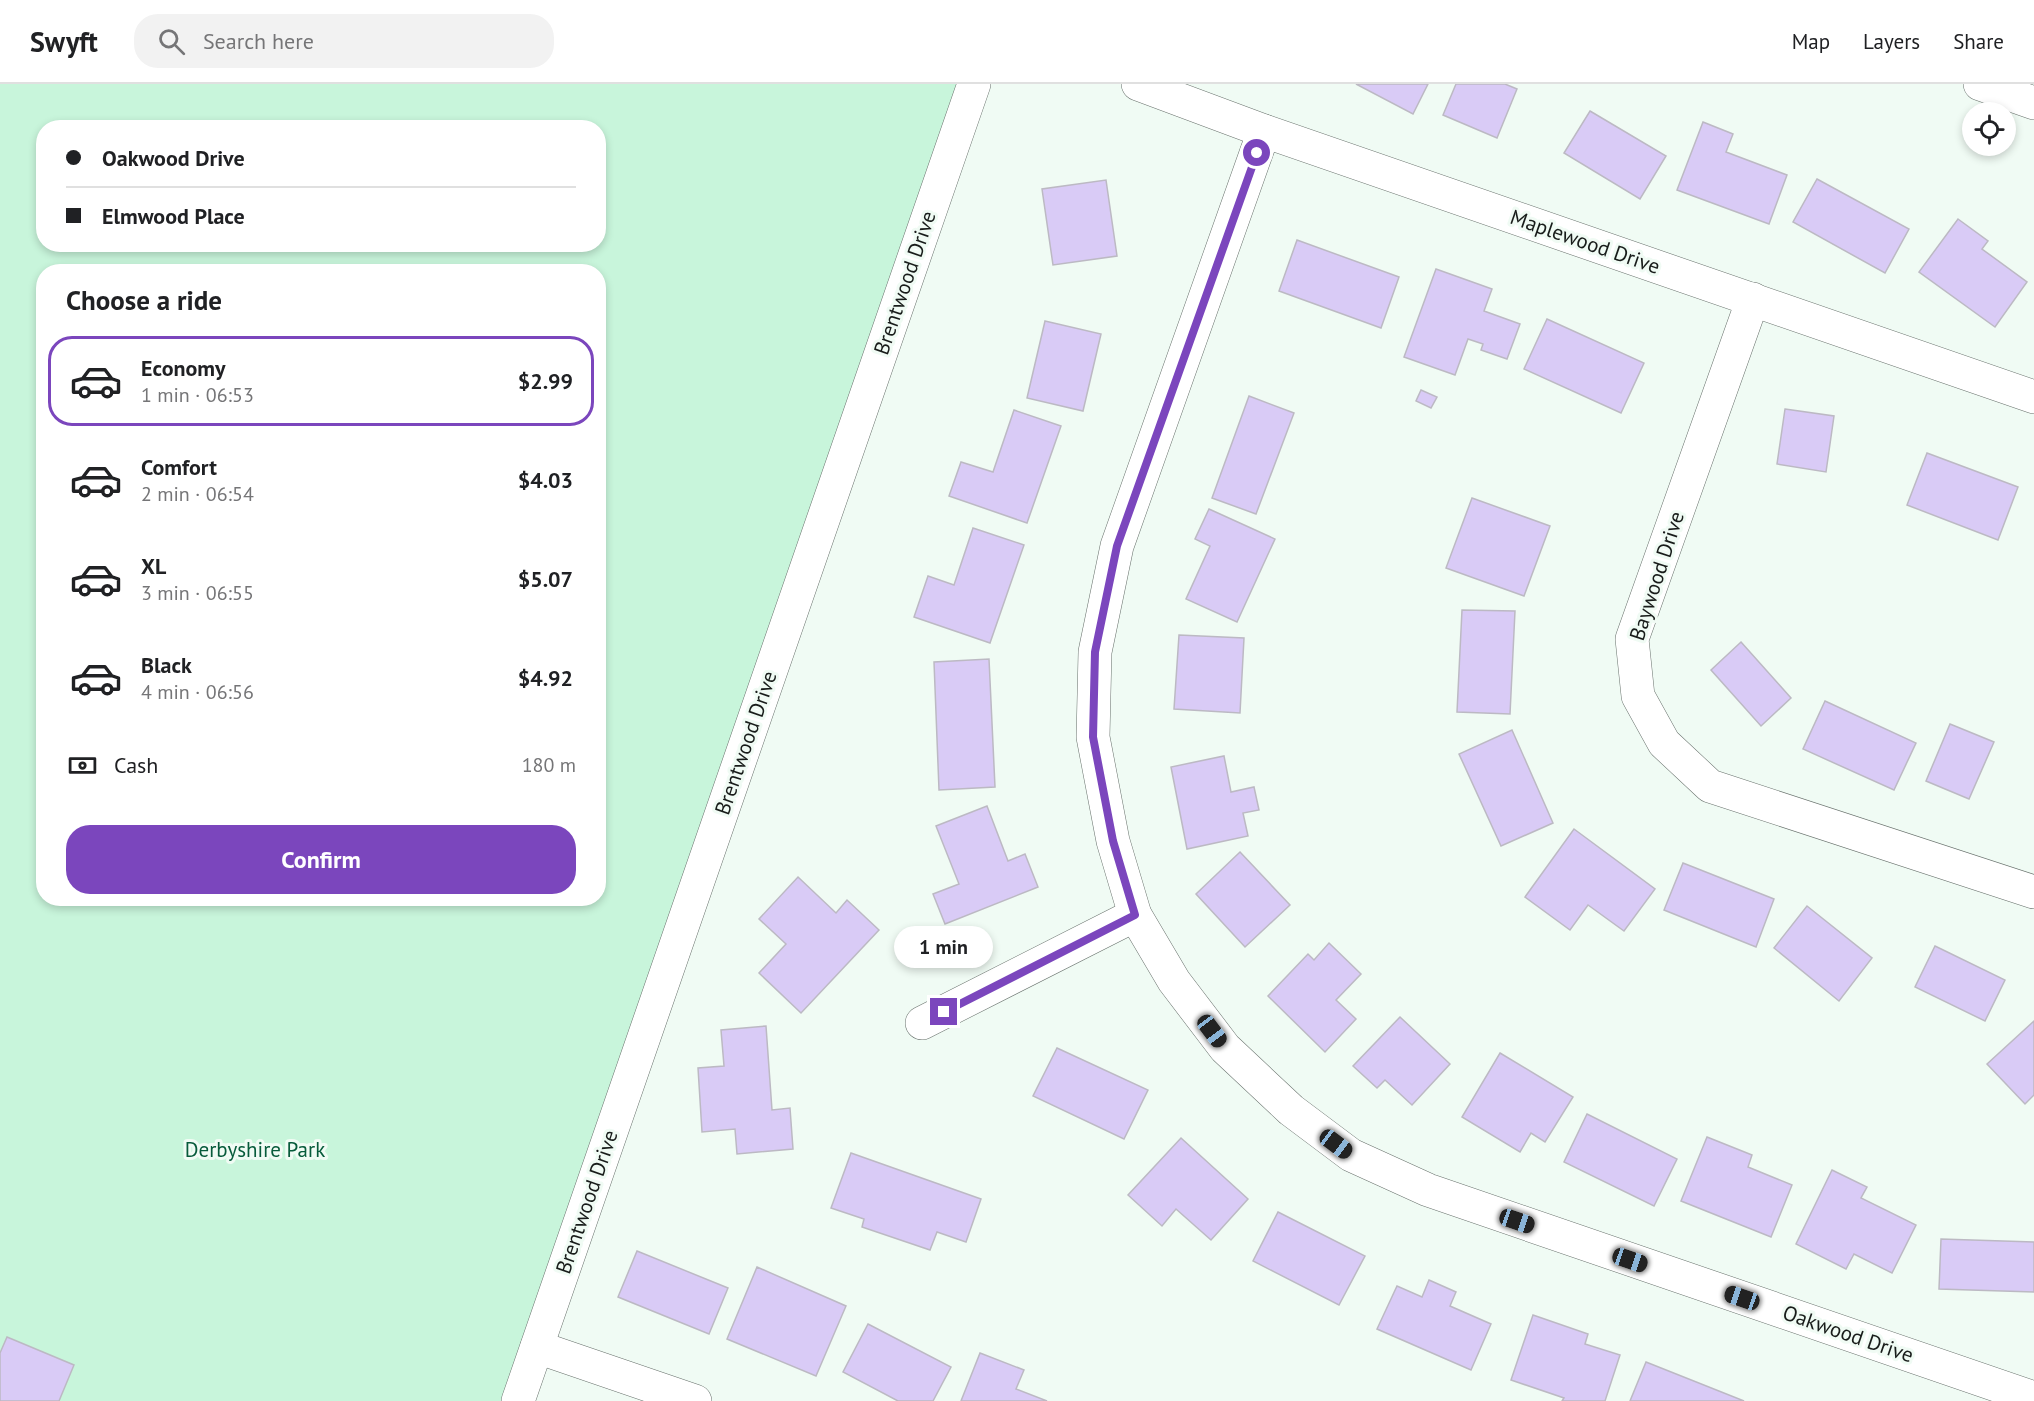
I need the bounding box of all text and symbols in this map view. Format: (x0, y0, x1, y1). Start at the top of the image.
search box (134, 14, 554, 68)
text: Swyft (30, 23, 98, 60)
icon: search (155, 25, 188, 58)
text: Search here (203, 27, 314, 55)
text: Map (1792, 28, 1830, 55)
text: Layers (1863, 28, 1920, 55)
text: Share (1953, 28, 2004, 55)
map controls (1962, 102, 2016, 156)
button: locate (1962, 102, 2016, 156)
route start (1243, 139, 1270, 166)
text: Oakwood Drive (102, 144, 245, 172)
text: Elmwood Place (102, 202, 245, 230)
street label: Maplewood Drive (1507, 203, 1664, 280)
street label: Brentwood Drive (867, 207, 942, 358)
text: Choose a ride (66, 283, 222, 317)
icon: car (69, 354, 123, 408)
text: Economy (141, 354, 225, 382)
text: $2.99 (518, 367, 573, 395)
text: 1 min · 06:53 (141, 382, 254, 408)
icon: car (69, 453, 123, 507)
text: Comfort (141, 453, 217, 481)
text: $4.03 (518, 466, 573, 494)
text: 2 min · 06:54 (141, 481, 254, 507)
street label: Baywood Drive (1623, 508, 1690, 644)
icon: car (69, 552, 123, 606)
text: XL (141, 552, 166, 580)
text: $5.07 (518, 565, 573, 593)
text: 3 min · 06:55 (141, 580, 254, 606)
icon: car (69, 651, 123, 705)
text: Black (141, 651, 192, 679)
text: $4.92 (518, 664, 573, 692)
street label: Brentwood Drive (708, 667, 783, 818)
text: 4 min · 06:56 (141, 679, 254, 705)
icon: cash (66, 749, 99, 782)
text: Cash (114, 751, 158, 779)
text: 180 m (522, 752, 576, 778)
button: Confirm (66, 825, 576, 894)
callout: 1 min (894, 925, 994, 967)
text: 1 min (919, 934, 968, 960)
route end (930, 998, 957, 1025)
car (1194, 1011, 1230, 1051)
street label: Brentwood Drive (549, 1126, 624, 1277)
car (1316, 1126, 1356, 1162)
park label: Derbyshire Park (185, 1136, 325, 1163)
car (1497, 1207, 1537, 1235)
car (1610, 1246, 1650, 1274)
car (1722, 1284, 1762, 1312)
street label: Oakwood Drive (1779, 1299, 1917, 1369)

